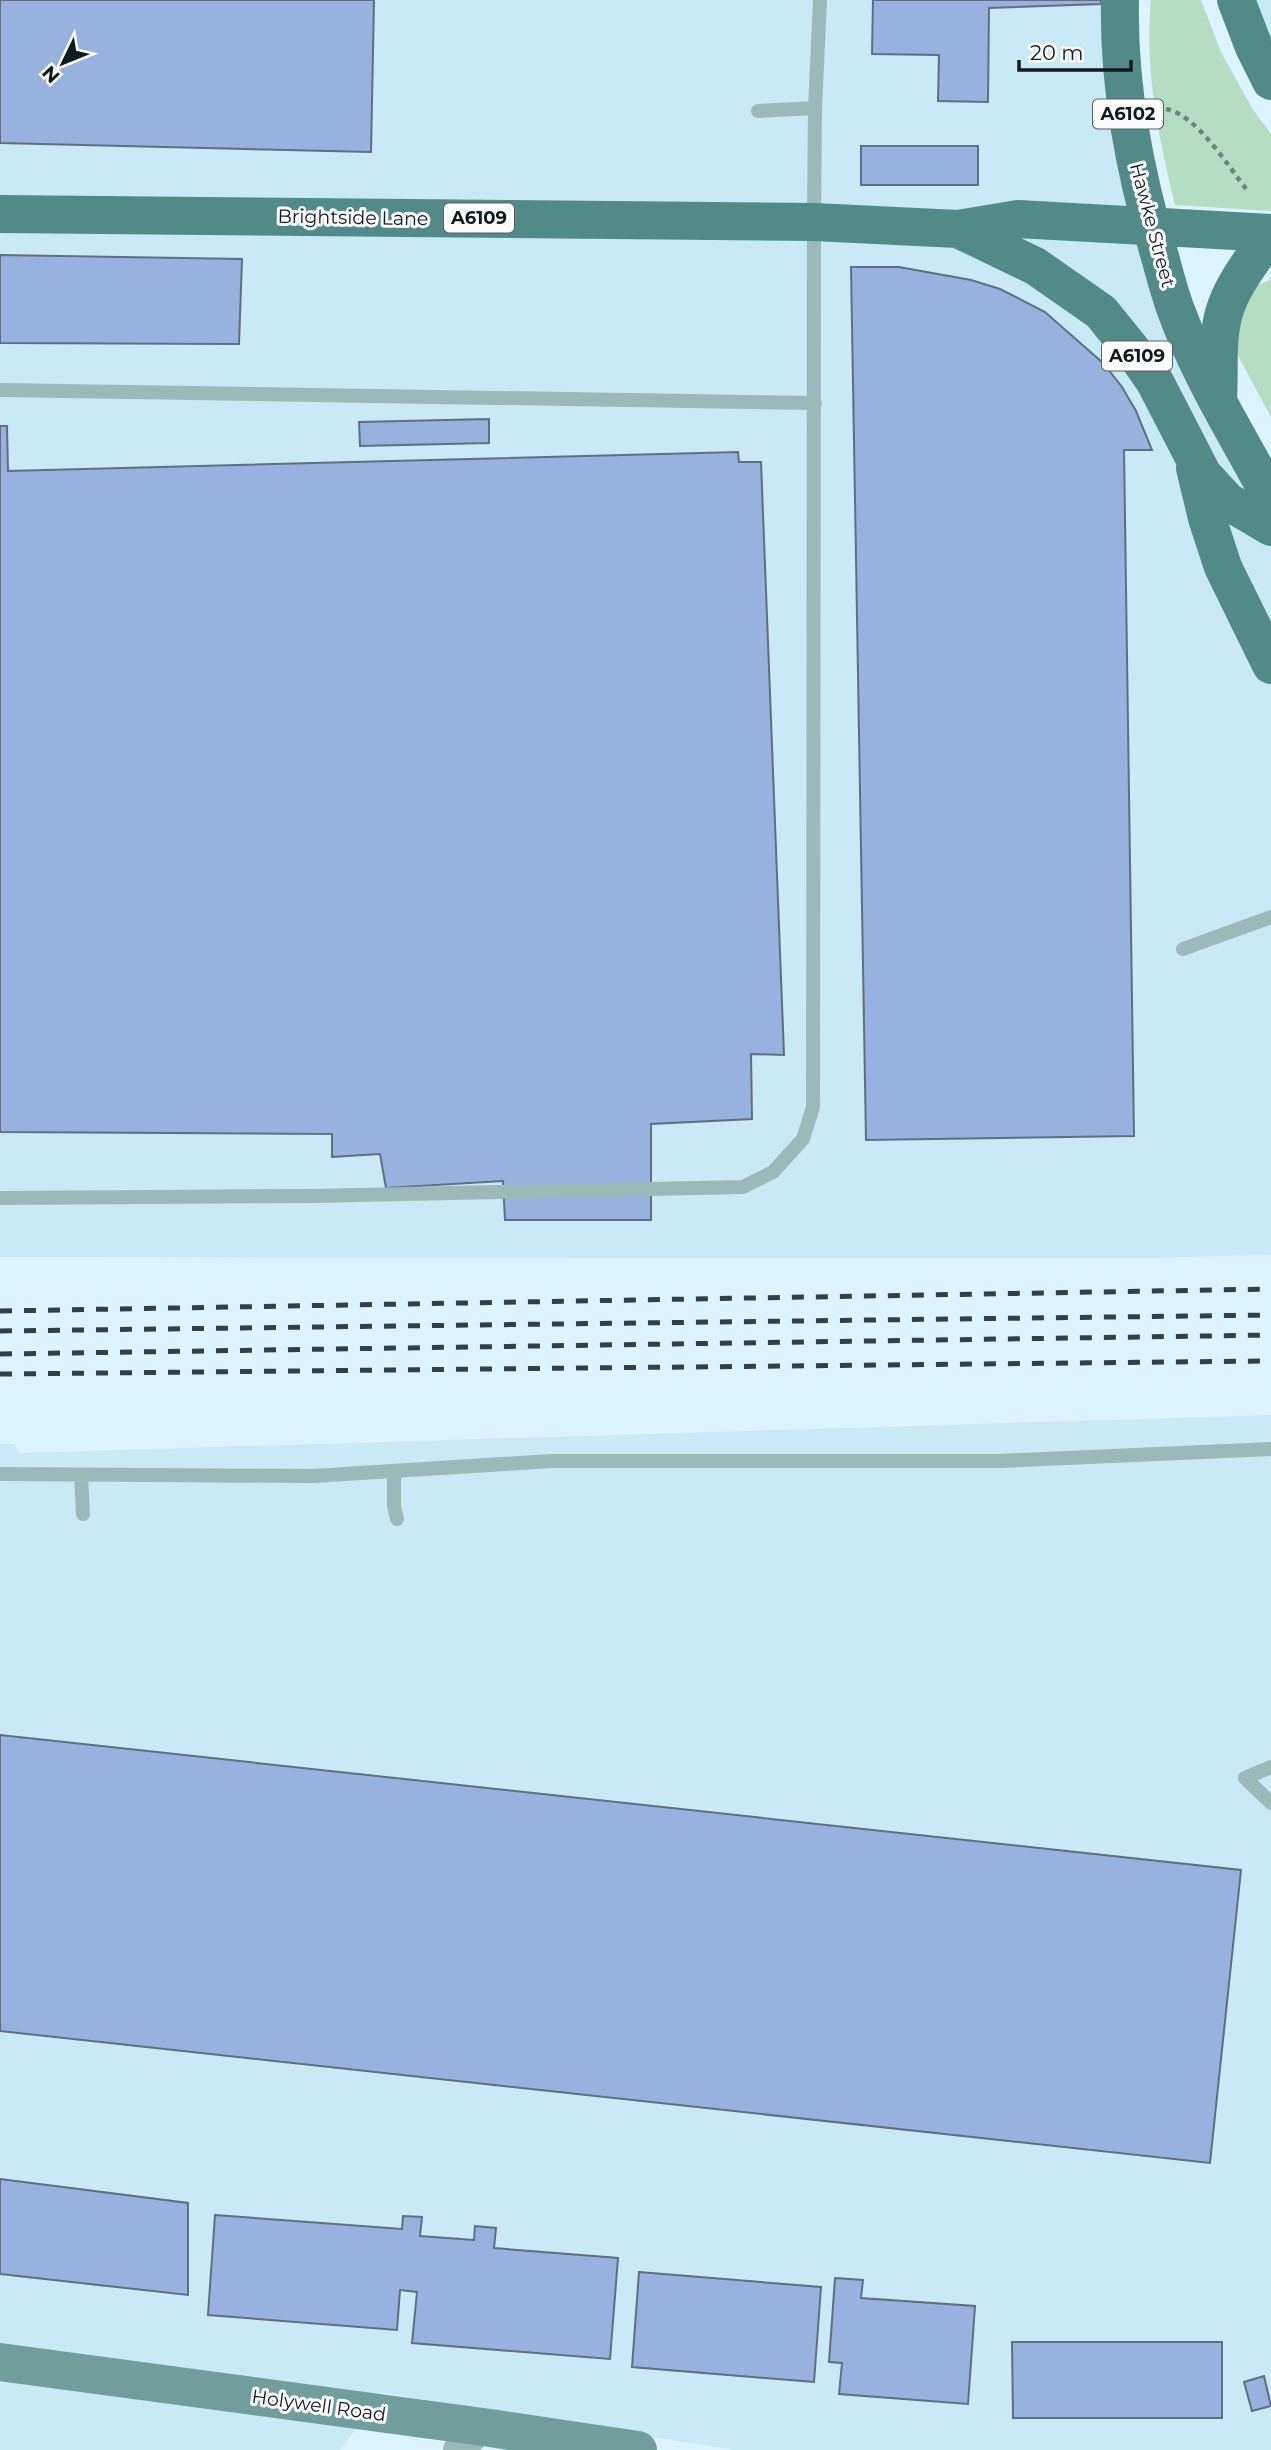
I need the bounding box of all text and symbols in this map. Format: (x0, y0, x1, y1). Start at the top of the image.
north arrow (28, 28, 98, 98)
scale bar (1019, 28, 1131, 72)
text: 20 m (1030, 40, 1084, 65)
text: N (37, 61, 65, 88)
road number: A6102 (1093, 100, 1163, 128)
street label: Hawke Street (1125, 160, 1180, 290)
road number: A6109 (444, 204, 514, 232)
street label: Brightside Lane (277, 205, 429, 230)
road number: A6109 (1102, 342, 1172, 370)
street label: Holywell Road (250, 2385, 388, 2426)

